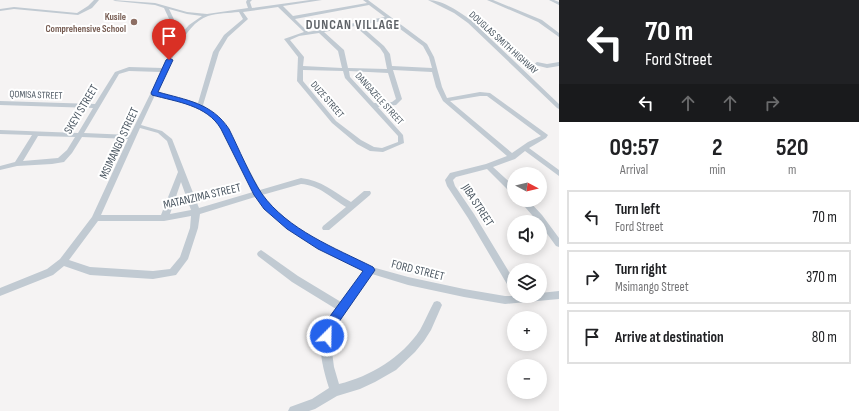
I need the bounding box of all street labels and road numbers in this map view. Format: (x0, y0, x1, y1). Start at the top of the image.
street label: DOUGLAS SMITH HIGHWAY (467, 9, 541, 77)
street label: DANGAZELE STREET (353, 70, 406, 127)
street label: DUZE STREET (308, 79, 347, 121)
street label: SKEYI STREET (61, 82, 102, 137)
street label: QOMISA STREET (9, 88, 63, 102)
street label: MSIMANGO STREET (96, 105, 143, 181)
street label: MATANZIMA STREET (162, 180, 243, 213)
street label: JIBA STREET (458, 180, 497, 229)
street label: FORD STREET (390, 257, 446, 284)

